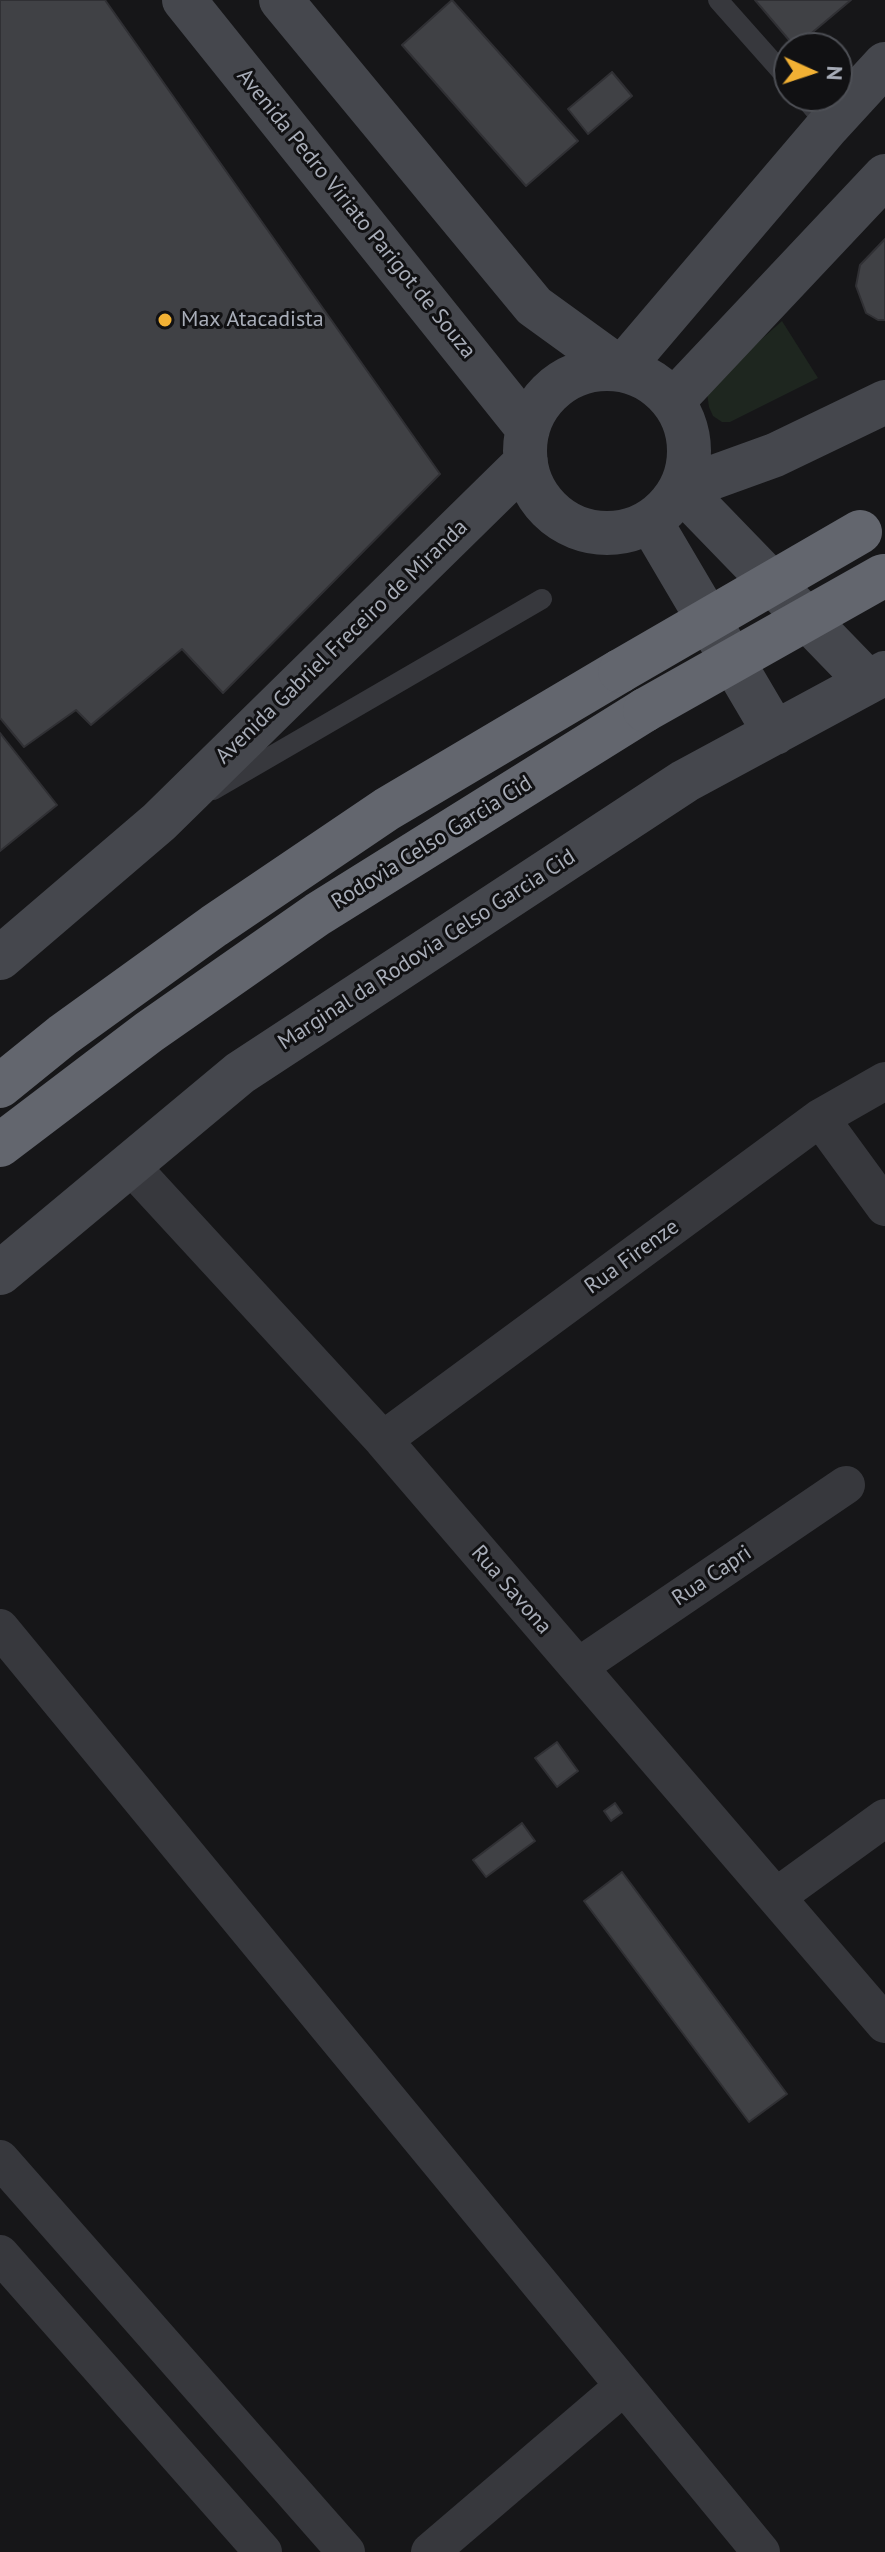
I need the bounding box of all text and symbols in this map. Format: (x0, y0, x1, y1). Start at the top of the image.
north arrow (773, 32, 853, 112)
street label: Avenida Pedro Viriato Parigot de Souza (231, 64, 481, 364)
text: N (821, 65, 849, 81)
place label: Max Atacadista (181, 307, 324, 333)
marker: Max Atacadista (156, 311, 174, 329)
street label: Avenida Gabriel Freceiro de Miranda (211, 514, 473, 770)
street label: Rodovia Celso Garcia Cid (327, 770, 537, 916)
street label: Marginal da Rodovia Celso Garcia Cid (273, 844, 581, 1056)
street label: Rua Firenze (580, 1214, 684, 1300)
street label: Rua Savona (465, 1540, 557, 1640)
street label: Rua Capri (667, 1540, 757, 1612)

